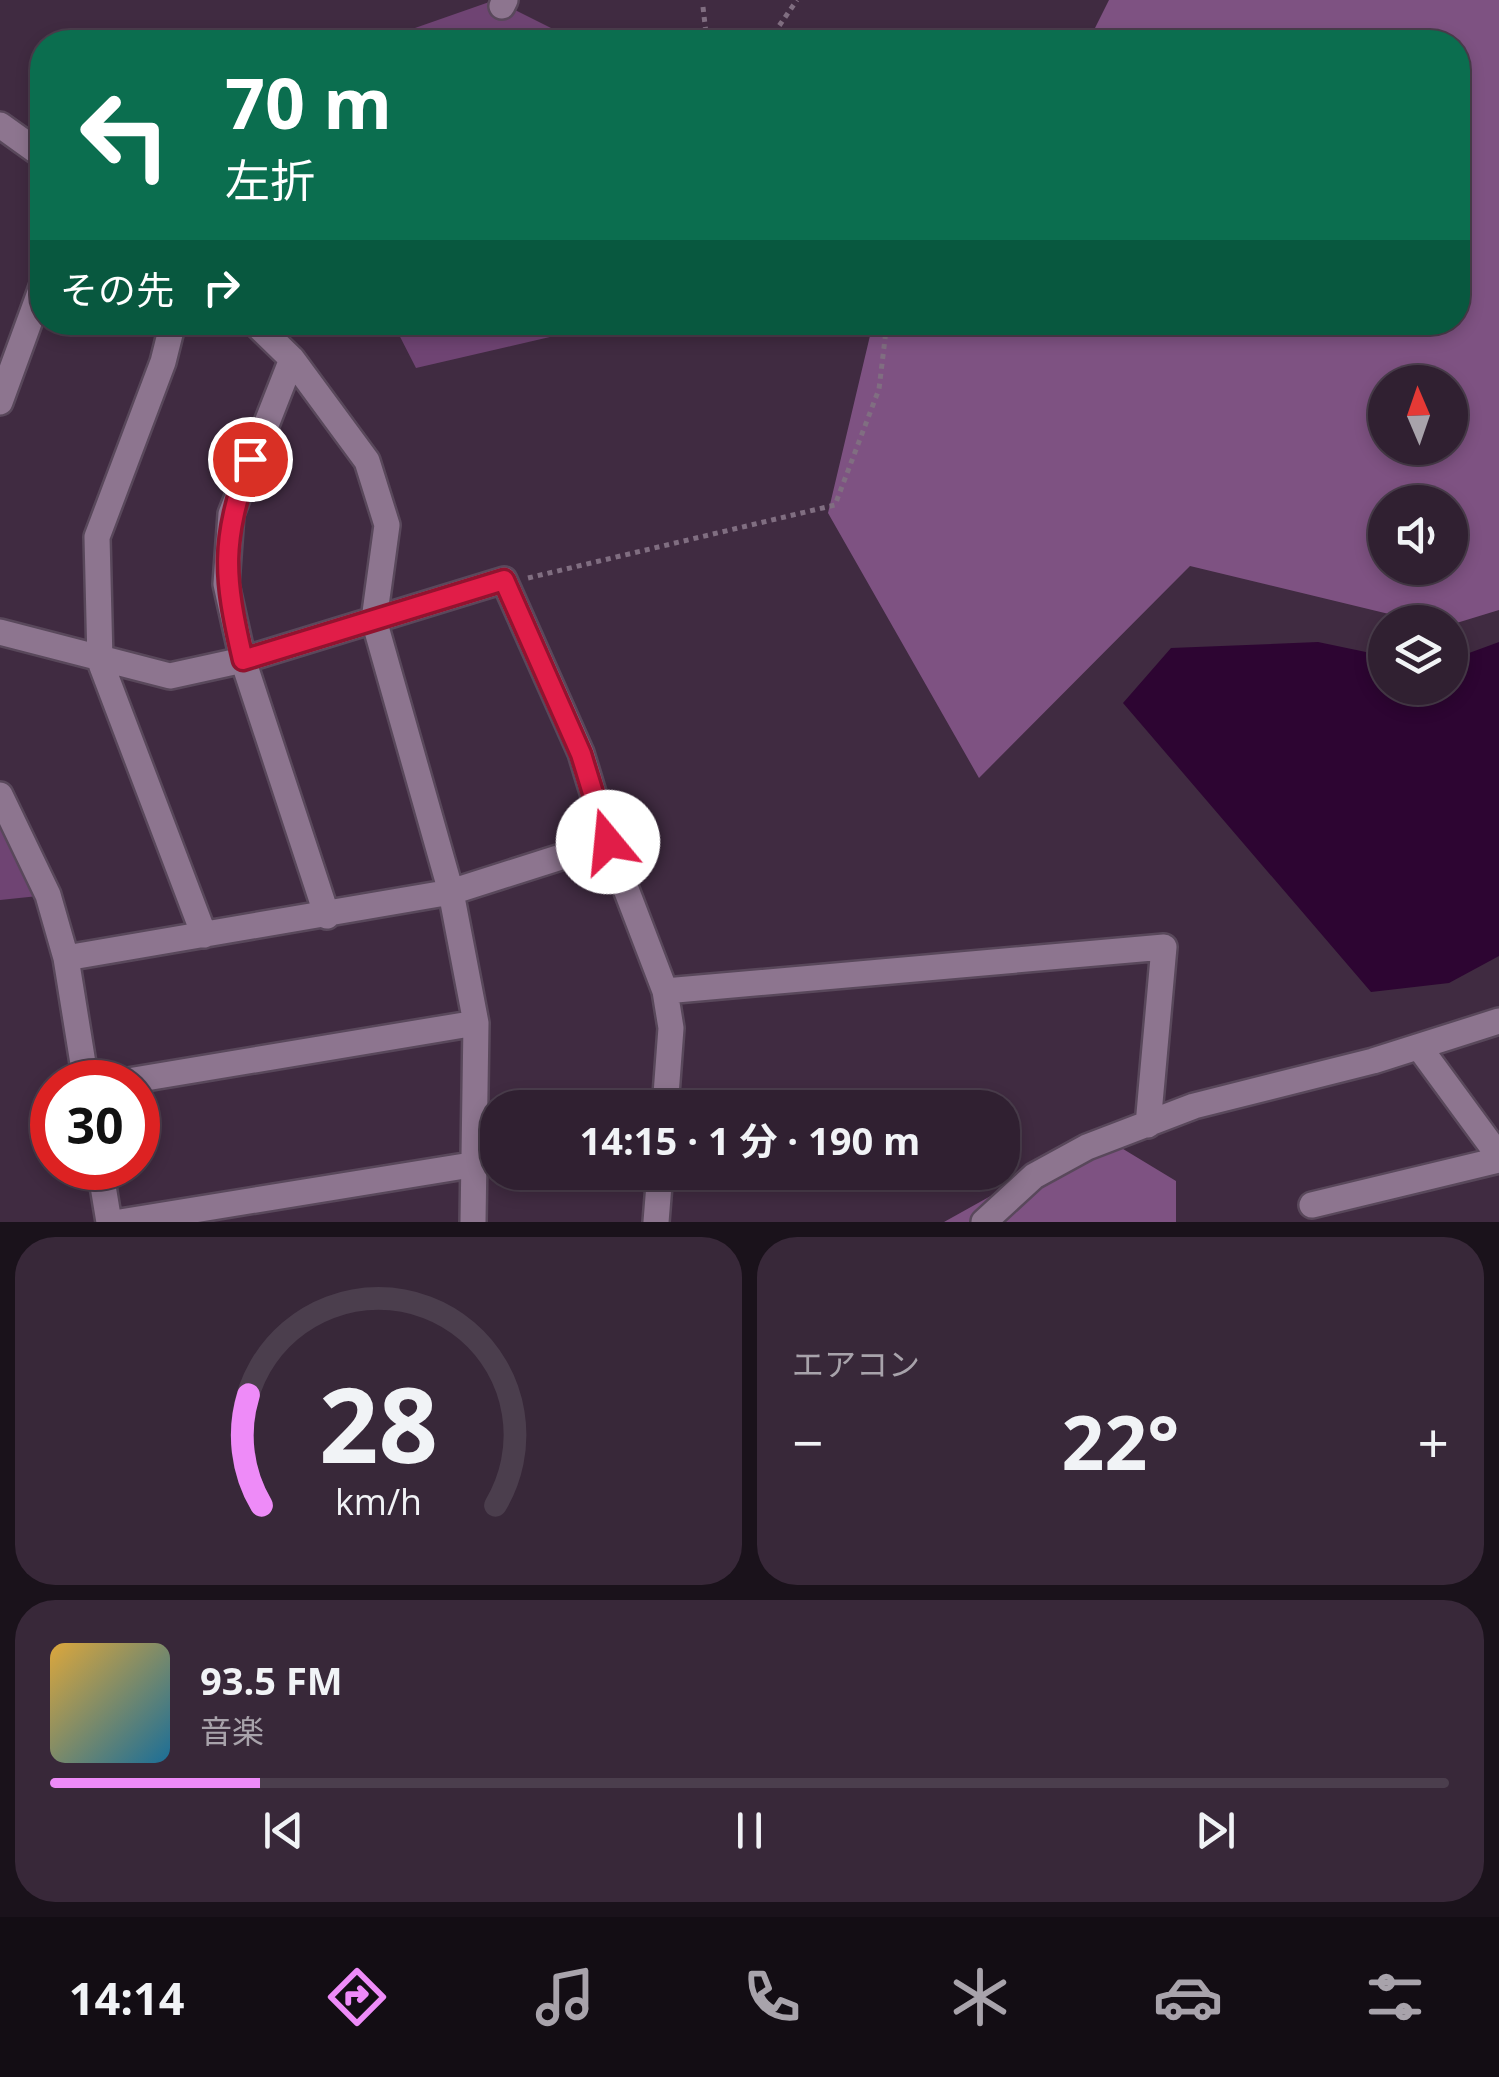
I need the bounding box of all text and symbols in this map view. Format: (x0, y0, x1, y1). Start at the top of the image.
text: 70 m (225, 54, 392, 150)
icon: left (60, 70, 190, 200)
text: 左折 (225, 149, 315, 210)
icon: right (194, 260, 249, 315)
text: その先 (60, 263, 174, 315)
north arrow (1368, 365, 1468, 465)
map controls (1368, 365, 1468, 705)
pin (208, 417, 293, 502)
icon: arrive (223, 432, 278, 487)
button: sound (1368, 485, 1468, 585)
button: layers (1368, 605, 1468, 705)
position arrow (556, 790, 660, 894)
speed limit sign: 30 (30, 1060, 160, 1190)
text: 14:15 · 1 分 · 190 m (580, 1114, 920, 1166)
text: エアコン (792, 1342, 920, 1385)
text: 28 (319, 1352, 438, 1493)
text: 22° (1062, 1390, 1179, 1492)
text: − (792, 1404, 823, 1479)
text: + (1418, 1404, 1449, 1479)
text: km/h (335, 1477, 422, 1525)
text: 93.5 FM (200, 1654, 343, 1706)
text: 音楽 (200, 1709, 264, 1752)
icon: previous (256, 1803, 311, 1858)
icon: pause (722, 1803, 777, 1858)
icon: next (1188, 1803, 1243, 1858)
icon: directions (322, 1962, 392, 2032)
icon: music (530, 1962, 600, 2032)
icon: phone (737, 1962, 807, 2032)
icon: climate (945, 1962, 1015, 2032)
icon: car (1153, 1962, 1223, 2032)
icon: filters (1360, 1962, 1430, 2032)
text: 14:14 (69, 1967, 185, 2028)

